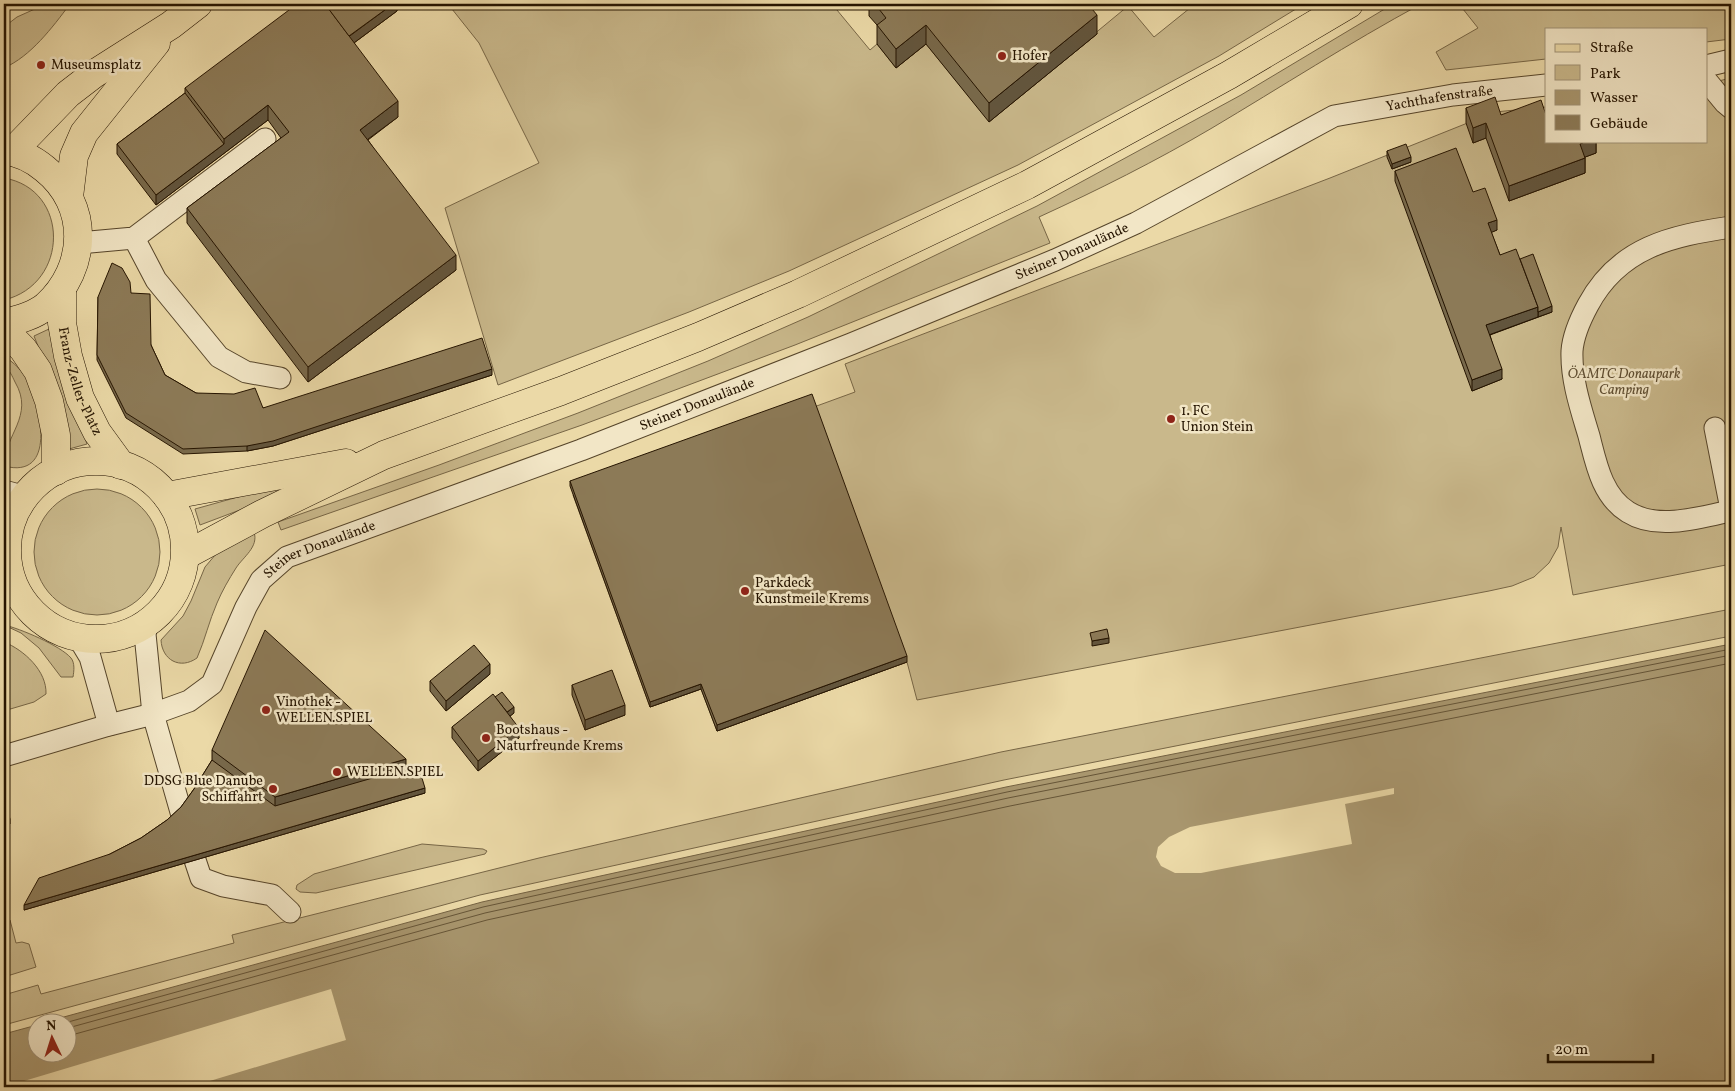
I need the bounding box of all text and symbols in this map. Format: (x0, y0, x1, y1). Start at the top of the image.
legend (1545, 28, 1708, 142)
text: Straße (1590, 38, 1633, 59)
place label: Hofer (1012, 47, 1047, 66)
marker: Hofer (996, 50, 1008, 62)
place label: Museumsplatz (51, 56, 141, 75)
marker: Museumsplatz (35, 59, 47, 71)
text: Park (1590, 64, 1621, 85)
street label: Yachthafenstraße (1384, 81, 1494, 116)
text: Wasser (1590, 88, 1638, 109)
text: Gebäude (1590, 114, 1648, 135)
street label: Steiner Donaulände (1012, 218, 1132, 285)
street label: Franz-Zeller-Platz (53, 325, 107, 439)
park label: ÖAMTC Donaupark Camping (1567, 365, 1681, 400)
street label: Steiner Donaulände (637, 373, 758, 436)
place label: 1. FC Union Stein (1181, 402, 1253, 437)
marker: 1. FC Union Stein (1165, 413, 1177, 425)
street label: Steiner Donaulände (259, 516, 379, 583)
place label: Parkdeck Kunstmeile Krems (755, 574, 869, 609)
marker: Parkdeck Kunstmeile Krems (739, 585, 751, 597)
place label: Vinothek - WELLEN.SPIEL (276, 693, 372, 728)
marker: Vinothek - WELLEN.SPIEL (260, 704, 272, 716)
place label: Bootshaus - Naturfreunde Krems (496, 721, 623, 756)
marker: Bootshaus - Naturfreunde Krems (480, 732, 492, 744)
place label: WELLEN.SPIEL (347, 763, 443, 782)
marker: WELLEN.SPIEL (331, 766, 343, 778)
place label: DDSG Blue Danube Schiffahrt (144, 772, 263, 807)
marker: DDSG Blue Danube Schiffahrt (267, 783, 279, 795)
north arrow (28, 1014, 78, 1064)
text: N (45, 1017, 57, 1036)
scale bar (1548, 1031, 1652, 1063)
text: 20 m (1555, 1040, 1588, 1061)

